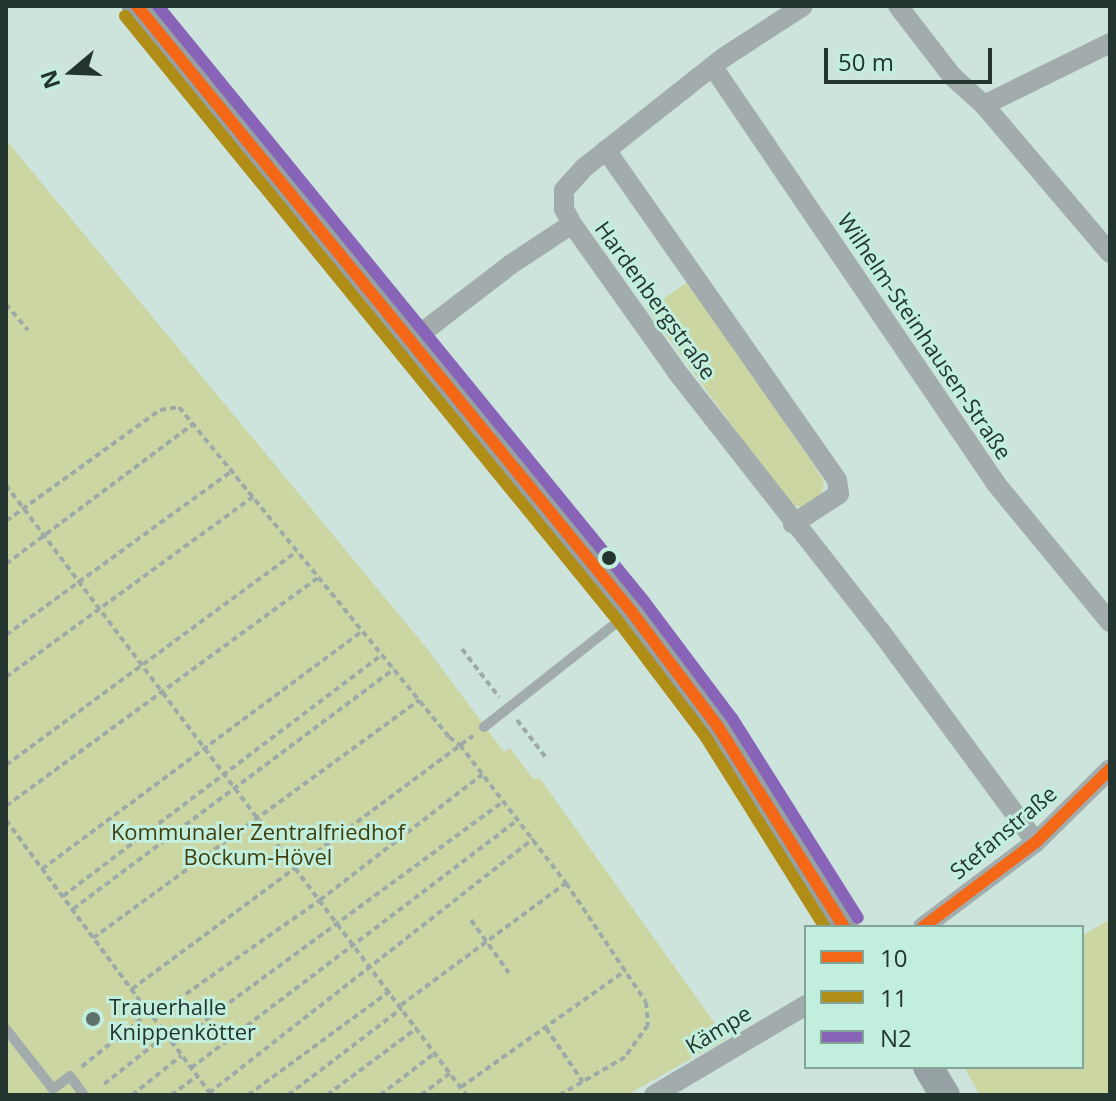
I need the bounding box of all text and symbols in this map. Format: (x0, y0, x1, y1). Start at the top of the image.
north arrow (32, 32, 112, 112)
scale bar (828, 32, 996, 82)
text: 50 m (838, 45, 894, 78)
text: N (32, 66, 66, 93)
street label: Wilhelm-Steinhausen-Straße (833, 208, 1017, 464)
street label: Hardenbergstraße (590, 216, 722, 384)
unlabelled marker (601, 550, 617, 566)
street label: Stefanstraße (944, 780, 1062, 884)
park label: Kommunaler Zentralfriedhof Bockum-Hövel (111, 818, 405, 870)
legend (804, 925, 1084, 1069)
text: 10 (880, 941, 907, 974)
text: 11 (880, 981, 907, 1014)
place label: Trauerhalle Knippenkötter (109, 993, 256, 1044)
street label: Kämpe (680, 999, 756, 1059)
marker: Trauerhalle Knippenkötter (84, 1010, 102, 1028)
text: N2 (880, 1021, 912, 1054)

